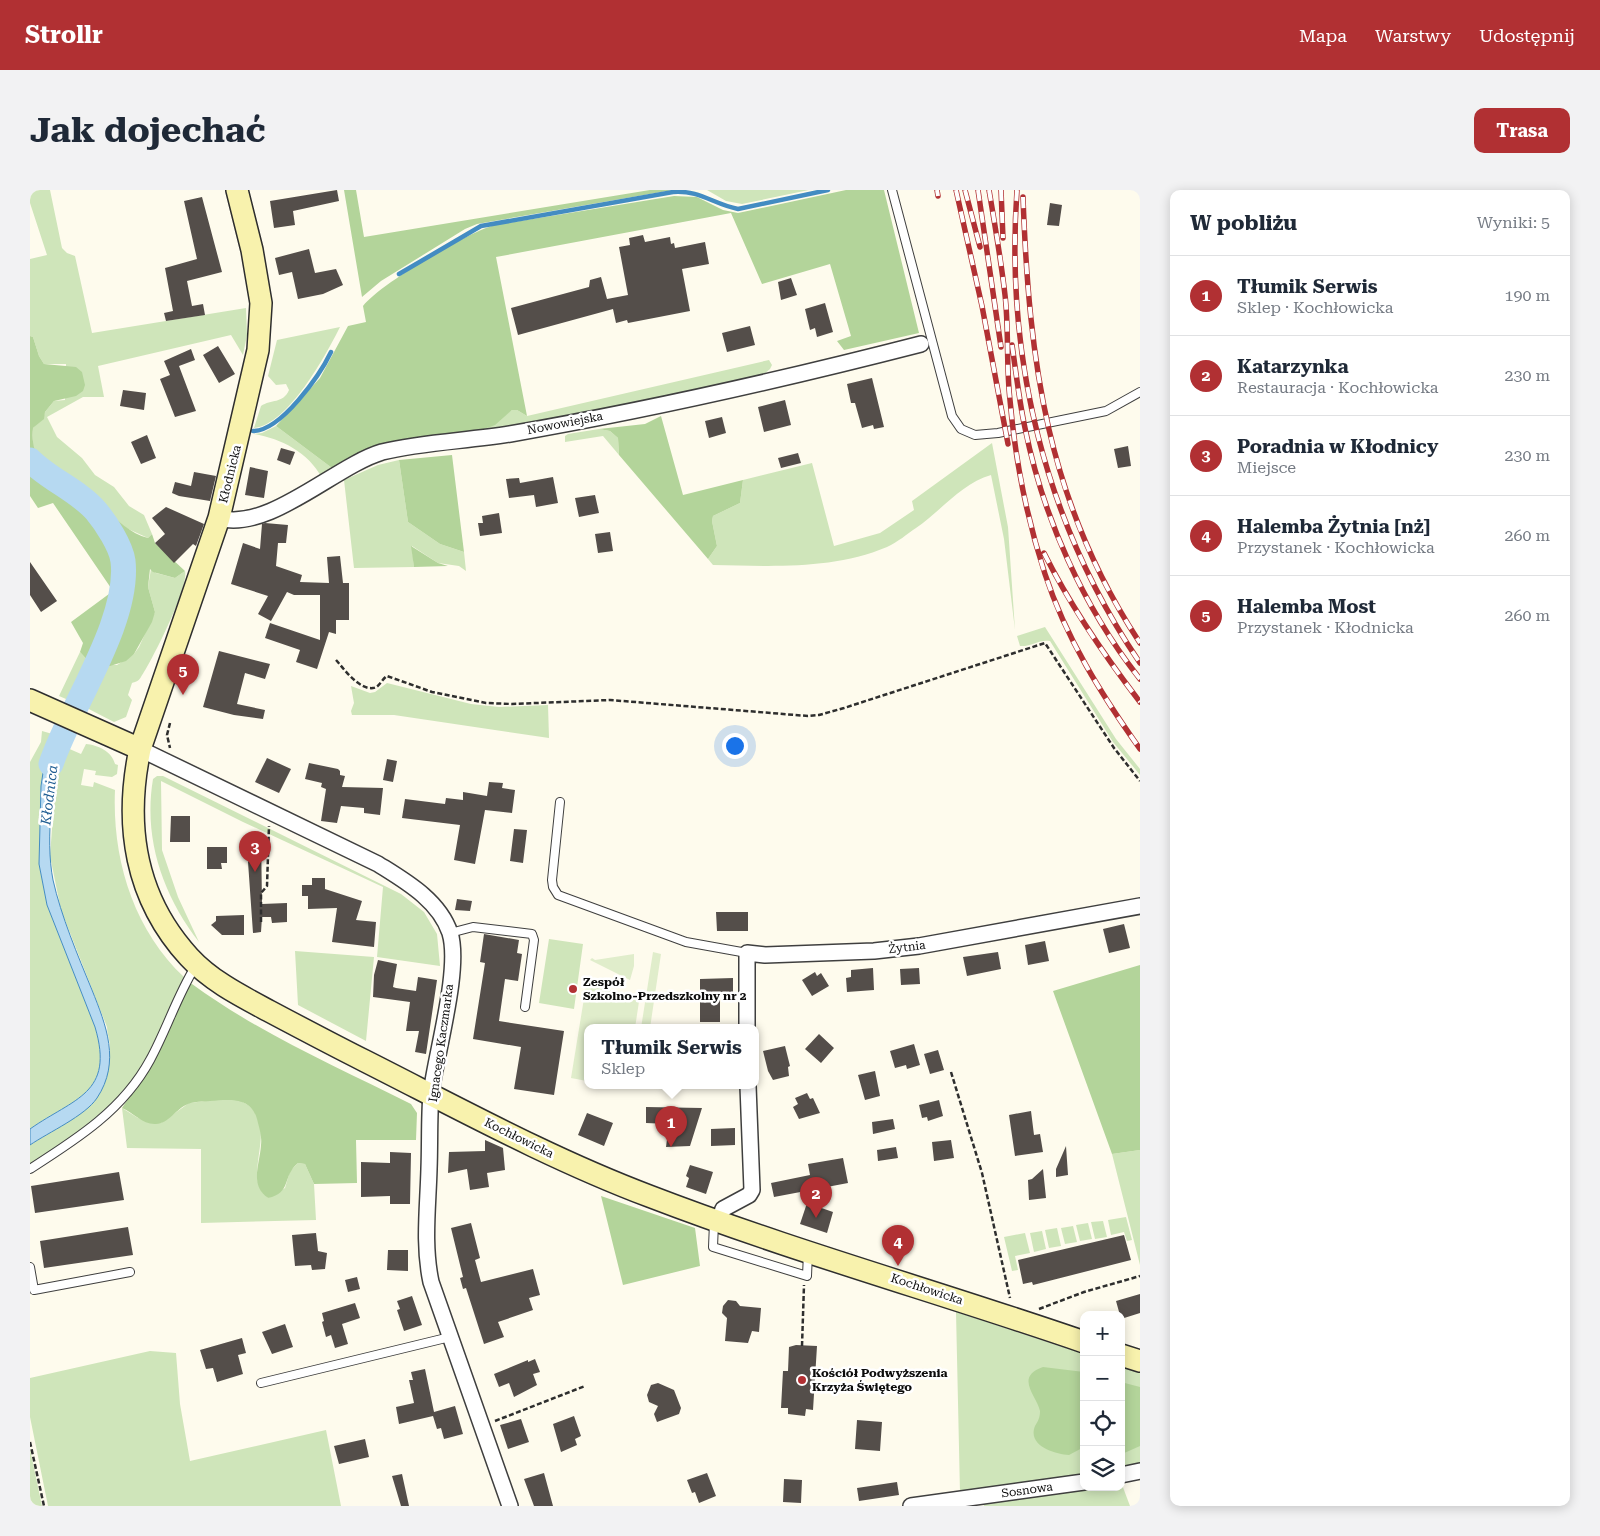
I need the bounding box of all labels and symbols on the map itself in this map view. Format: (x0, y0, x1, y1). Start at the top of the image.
street label: Nowowiejska (526, 409, 604, 437)
street label: Kłodnicka (216, 443, 244, 505)
pin: 5 (167, 654, 199, 695)
your location (722, 733, 748, 759)
water label: Kłodnica (37, 764, 61, 827)
pin: 3 (239, 831, 271, 872)
street label: Żytnia (888, 938, 927, 956)
place label: Zespół Szkolno-Przedszkolny nr 2 (583, 975, 747, 1003)
street label: Ignacego Kaczmarka (426, 983, 456, 1103)
marker: Zespół Szkolno-Przedszkolny nr 2 (567, 983, 579, 995)
pin: 1 (655, 1106, 687, 1147)
street label: Kochłowicka (482, 1115, 556, 1161)
pin: 2 (800, 1177, 832, 1218)
pin: 4 (882, 1225, 914, 1266)
street label: Kochłowicka (889, 1271, 965, 1307)
place label: Kościół Podwyższenia Krzyża Świętego (812, 1366, 947, 1394)
marker: Kościół Podwyższenia Krzyża Świętego (796, 1374, 808, 1386)
street label: Sosnowa (1000, 1479, 1054, 1501)

